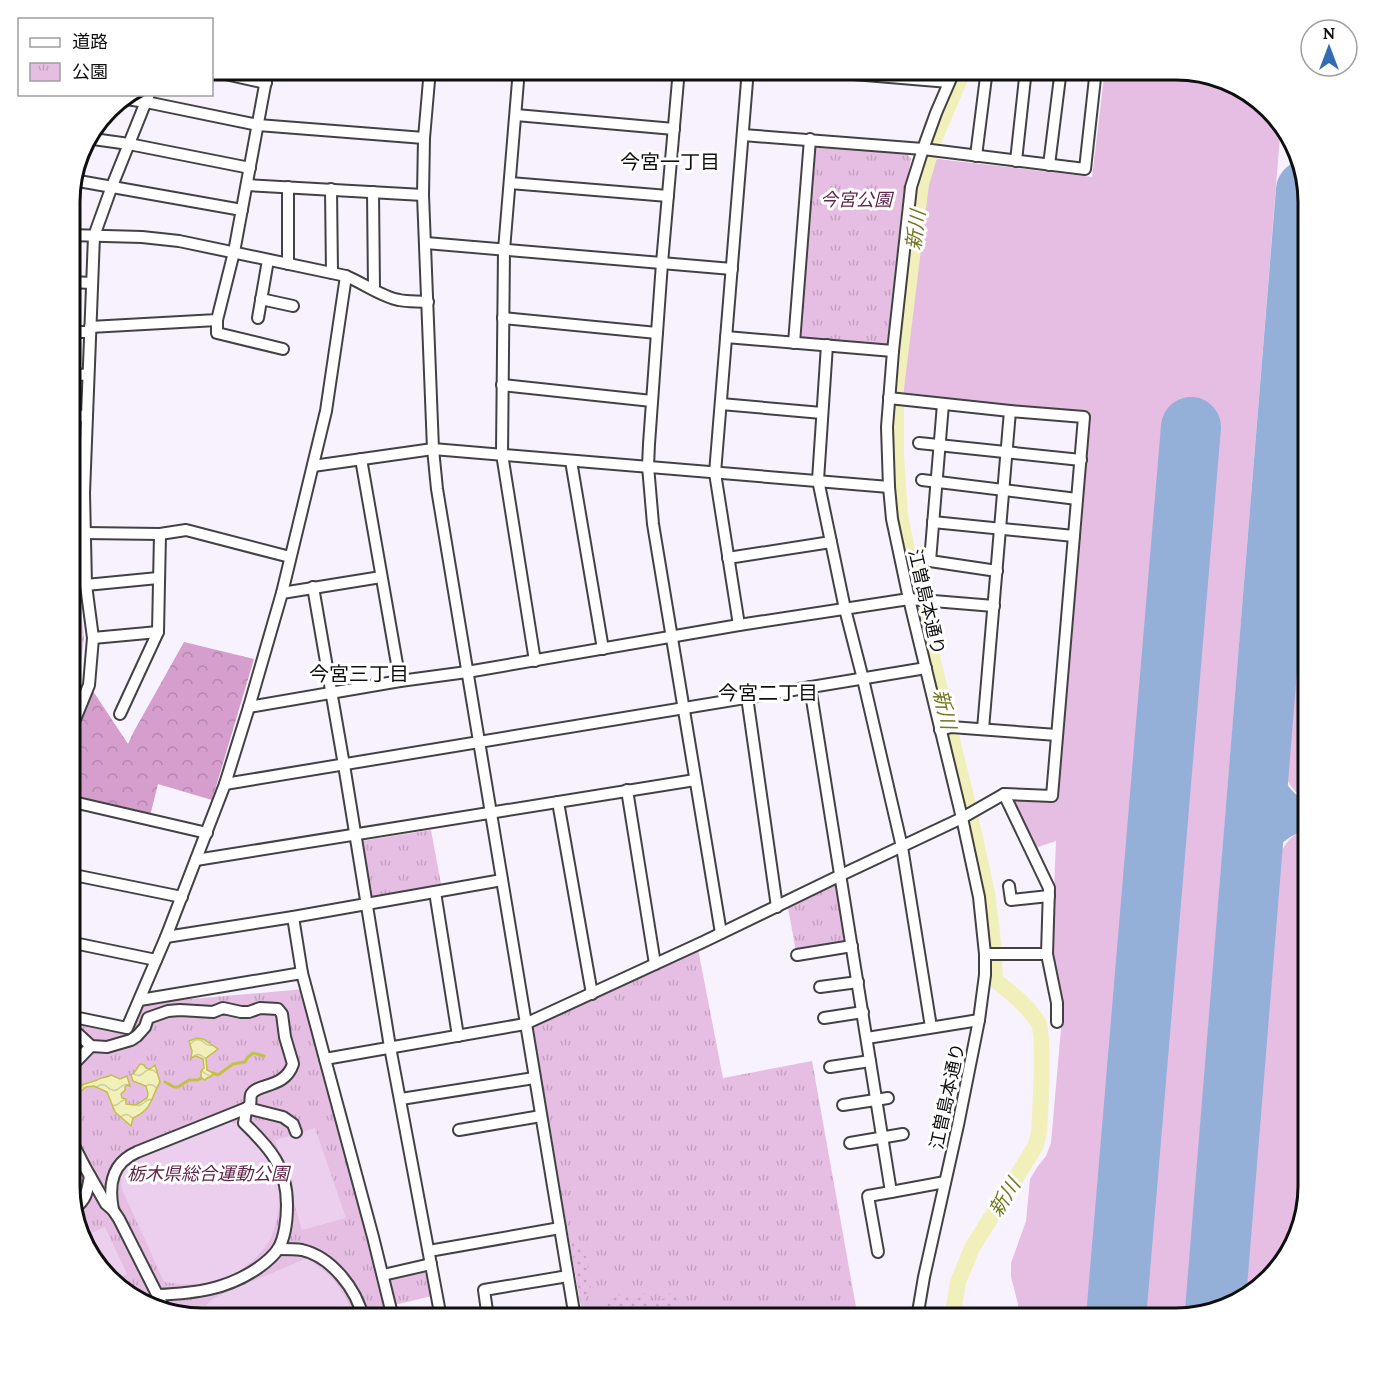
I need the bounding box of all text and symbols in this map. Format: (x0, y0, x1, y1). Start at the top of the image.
legend (18, 18, 213, 96)
north arrow (1299, 18, 1359, 78)
text: N (1323, 23, 1335, 43)
text: 道路 (72, 30, 108, 53)
text: 公園 (72, 60, 108, 83)
district label: 今宮一丁目 (620, 149, 720, 174)
park label: 今宮公園 (820, 188, 895, 211)
water label: 新川 (900, 207, 930, 251)
street label: 江曽島本通り (904, 547, 950, 657)
district label: 今宮三丁目 (309, 661, 409, 686)
district label: 今宮二丁目 (718, 680, 818, 705)
water label: 新川 (928, 687, 962, 733)
street label: 江曽島本通り (925, 1041, 969, 1151)
park label: 栃木県総合運動公園 (127, 1162, 292, 1185)
water label: 新川 (983, 1172, 1026, 1221)

